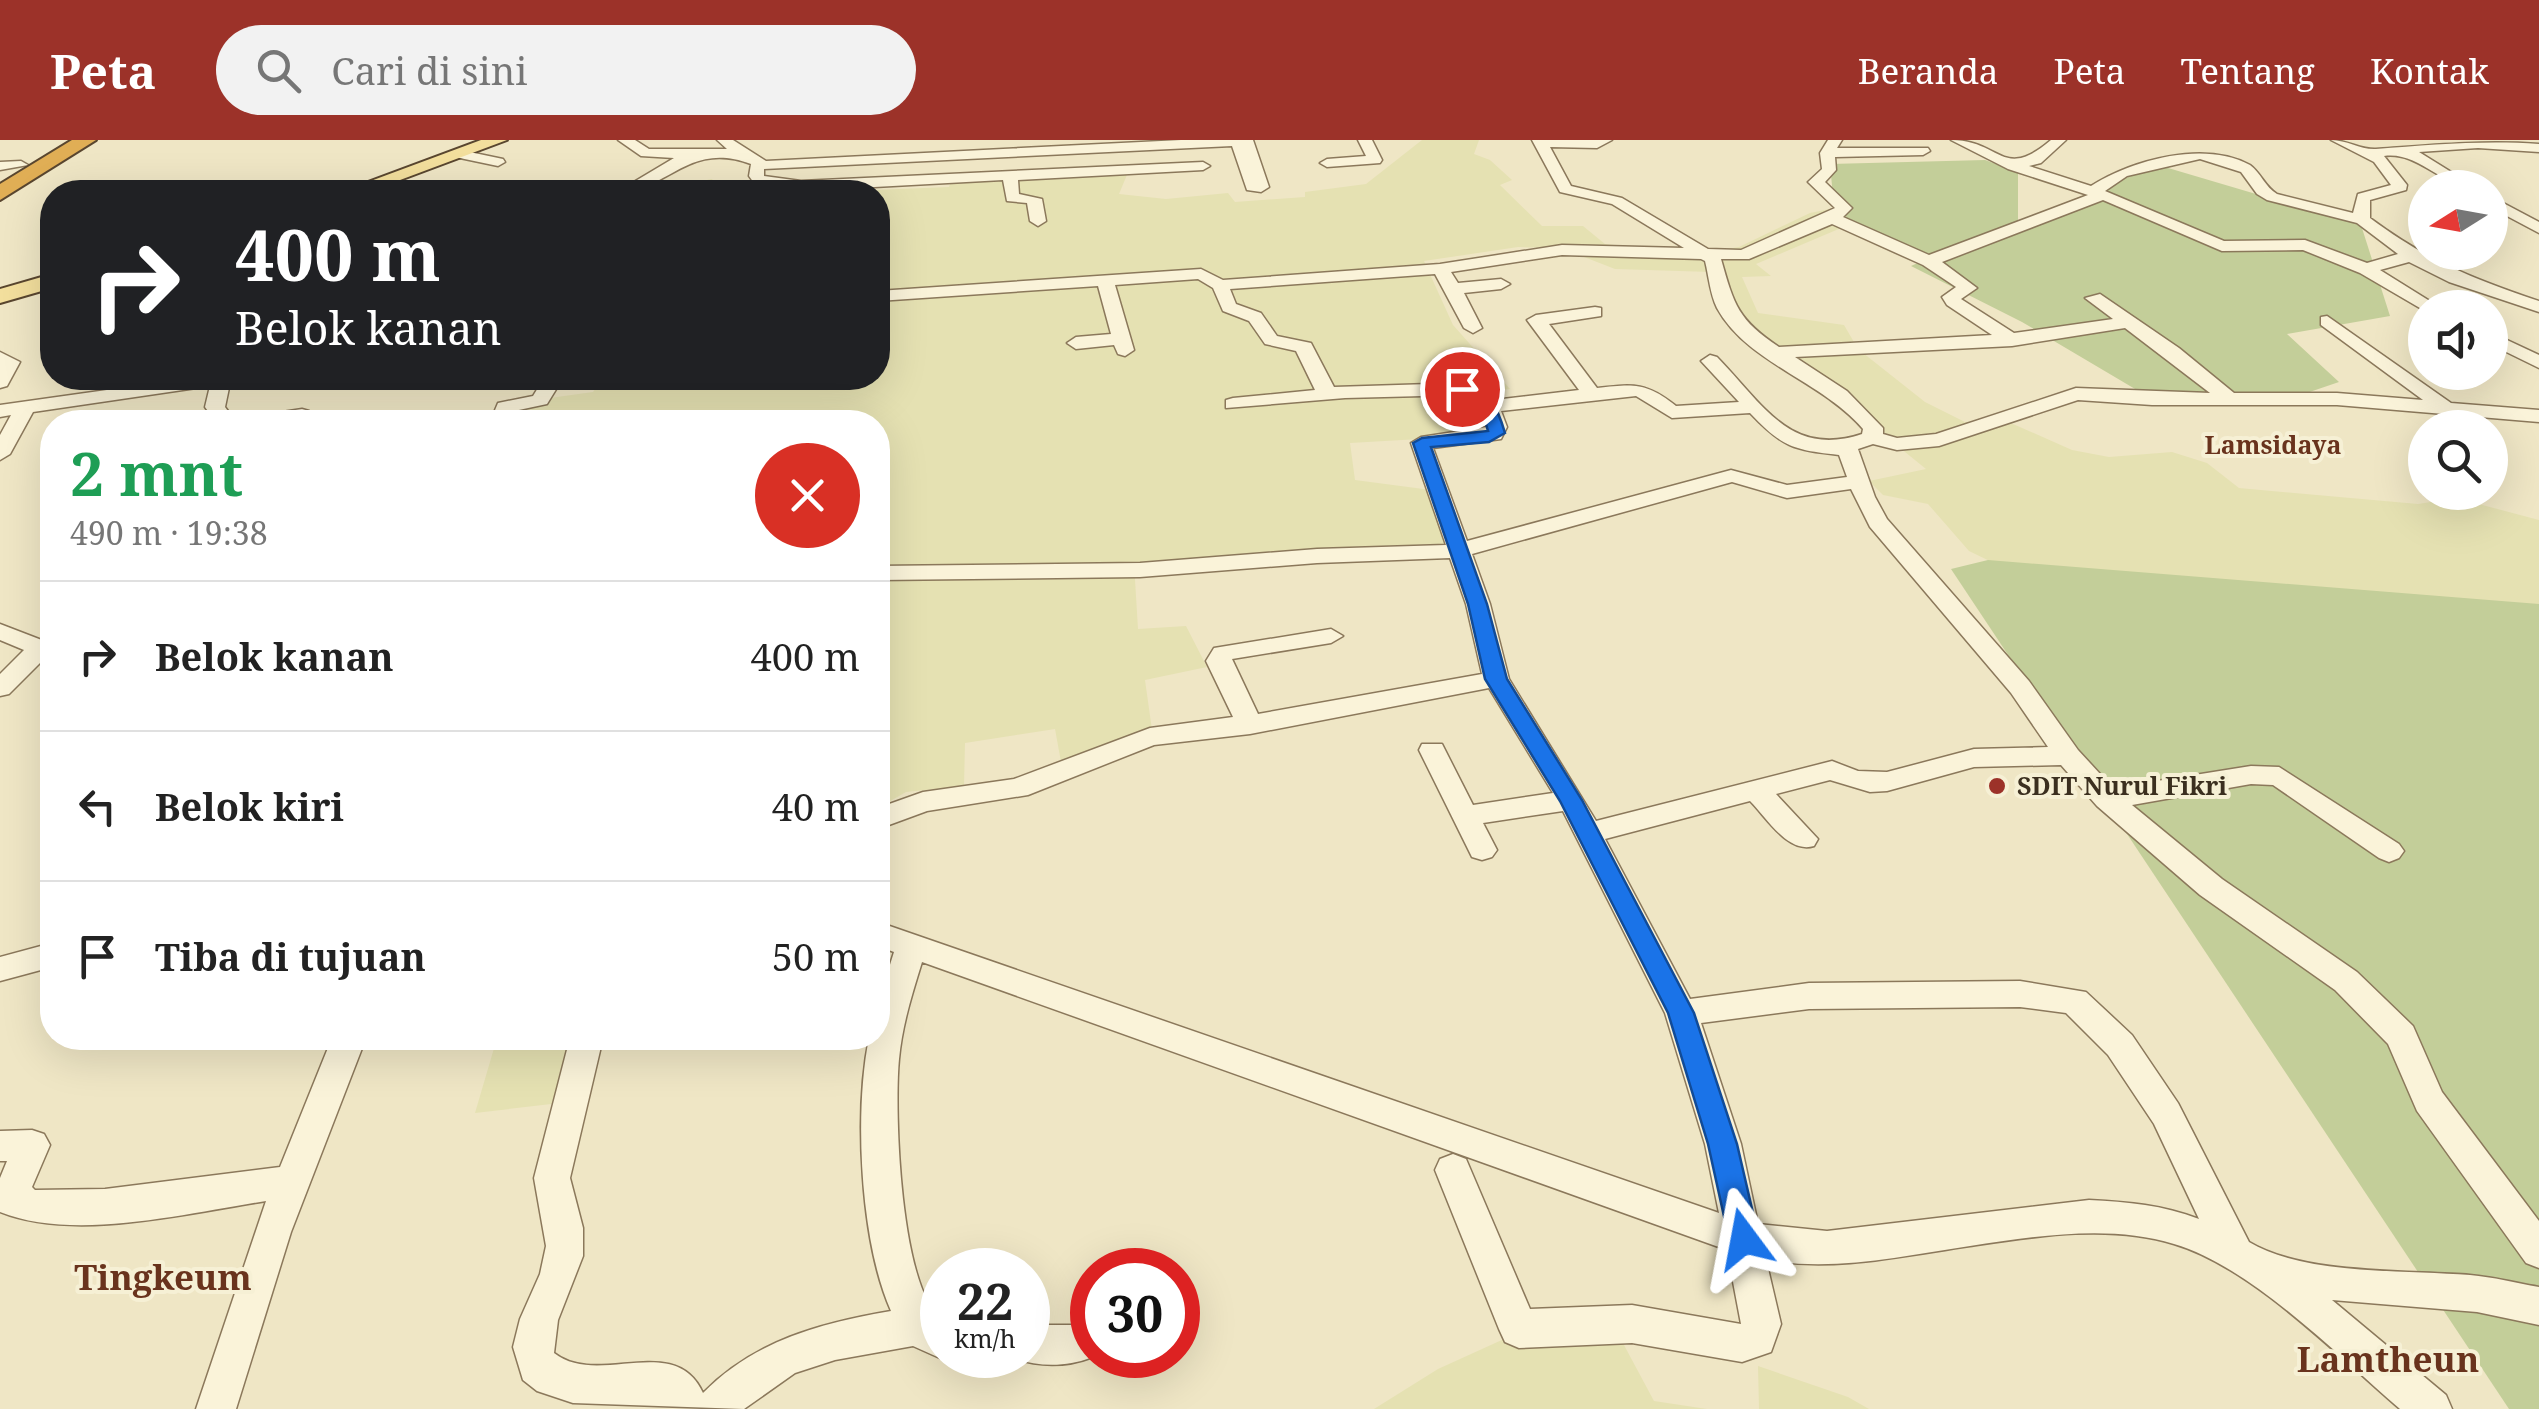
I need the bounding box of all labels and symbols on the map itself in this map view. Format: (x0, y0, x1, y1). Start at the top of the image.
north arrow (2408, 170, 2508, 270)
pin (1420, 347, 1505, 432)
district label: Lamsidaya (2204, 427, 2342, 461)
place label: SDIT Nurul Fikri (2017, 768, 2227, 802)
marker: SDIT Nurul Fikri (1986, 775, 2008, 797)
position arrow (1692, 1187, 1796, 1291)
speed limit sign: 30 (1070, 1248, 1200, 1378)
district label: Tingkeum (74, 1253, 252, 1300)
district label: Lamtheun (2297, 1335, 2479, 1382)

